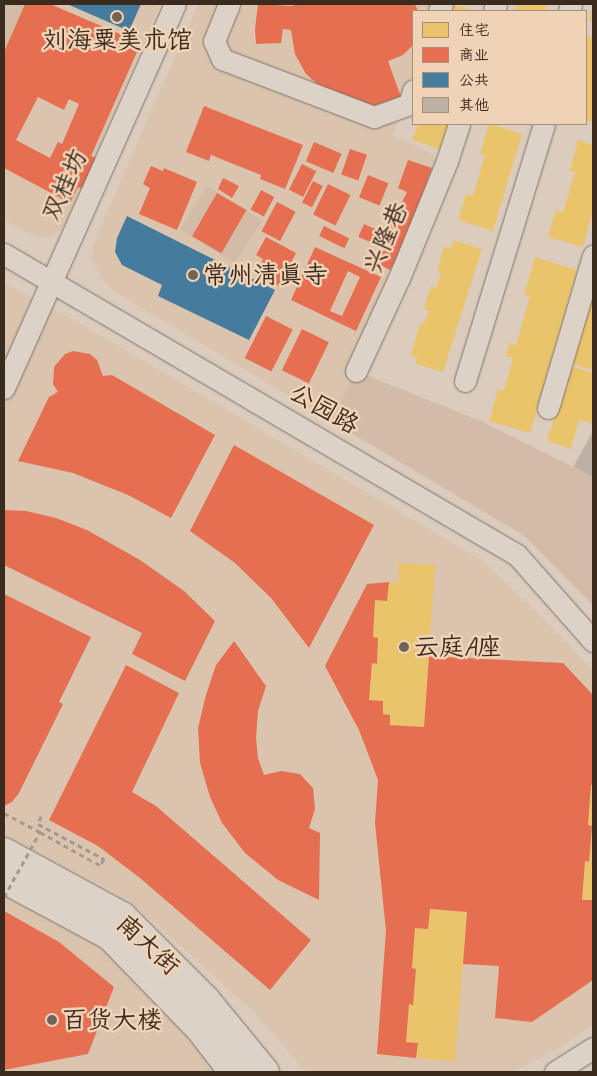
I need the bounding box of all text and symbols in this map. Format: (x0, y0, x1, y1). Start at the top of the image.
legend (412, 10, 587, 125)
marker: 刘海粟美术馆 (111, 11, 123, 23)
text: 住宅 (459, 21, 489, 40)
place label: 刘海粟美术馆 (42, 25, 192, 55)
text: 商业 (459, 46, 489, 65)
text: 公共 (459, 71, 489, 90)
text: 其他 (459, 96, 489, 115)
street label: 双桂坊 (36, 145, 94, 225)
street label: 兴隆巷 (358, 198, 414, 278)
place label: 常州清真寺 (203, 260, 328, 290)
marker: 常州清真寺 (187, 269, 199, 281)
street label: 公园路 (284, 377, 364, 441)
place label: 云庭A座 (414, 632, 502, 662)
marker: 云庭A座 (398, 641, 410, 653)
street label: 南大街 (110, 908, 186, 982)
place label: 百货大楼 (62, 1005, 162, 1035)
marker: 百货大楼 (46, 1014, 58, 1026)

